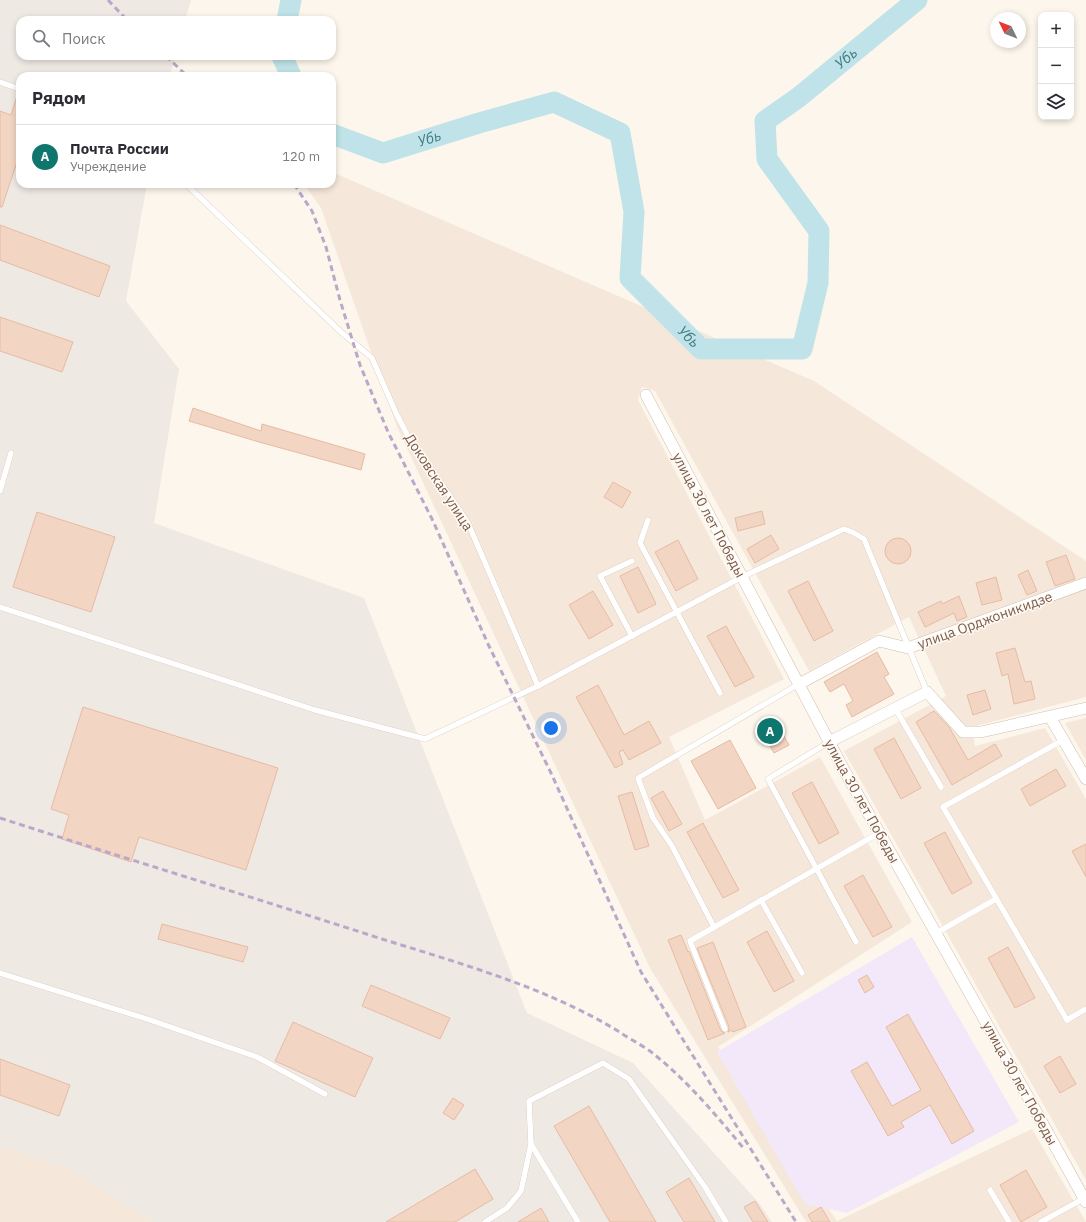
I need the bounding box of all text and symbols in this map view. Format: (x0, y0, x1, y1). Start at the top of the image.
north arrow (990, 12, 1026, 48)
map controls (1038, 12, 1074, 120)
button: + (1038, 12, 1074, 48)
search box (16, 16, 336, 60)
icon: search (30, 27, 52, 49)
text: Поиск (62, 29, 105, 48)
water label: Убь (831, 43, 861, 73)
button: − (1038, 48, 1074, 84)
button: layers (1038, 84, 1074, 120)
text: Рядом (32, 87, 86, 109)
water label: Убь (415, 125, 443, 151)
text: Почта России (70, 139, 169, 158)
text: A (41, 148, 49, 165)
text: 120 m (282, 148, 320, 165)
text: Учреждение (70, 158, 146, 175)
water label: Убь (674, 321, 704, 351)
street label: Доковская улица (401, 430, 478, 535)
street label: улица 30 лет Победы (668, 449, 750, 581)
street label: улица Орджоникидзе (915, 587, 1055, 653)
pin: A (757, 716, 783, 746)
your location (541, 718, 561, 738)
street label: улица 30 лет Победы (820, 736, 904, 866)
street label: улица 30 лет Победы (978, 1018, 1062, 1148)

